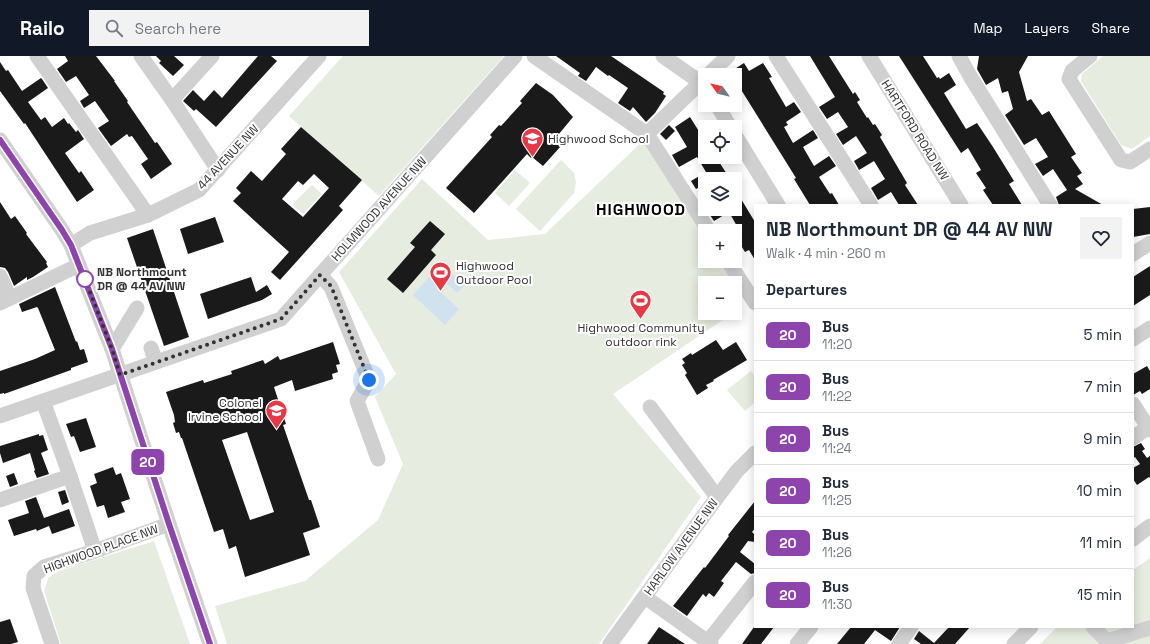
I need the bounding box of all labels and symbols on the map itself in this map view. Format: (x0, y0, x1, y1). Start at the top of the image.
north arrow (698, 68, 742, 112)
street label: HARTFORD ROAD NW (878, 77, 953, 184)
street label: 44 AVENUE NW (194, 121, 263, 193)
school or university icon: Highwood School (519, 126, 545, 159)
place label: Highwood School (548, 131, 649, 147)
street label: HOLMWOOD AVENUE NW (328, 153, 431, 265)
district label: HIGHWOOD (596, 199, 686, 220)
place label: Highwood Outdoor Pool (456, 258, 532, 288)
sports icon: Highwood Outdoor Pool (428, 260, 454, 293)
place label: NB Northmount DR @ 44 AV NW (97, 264, 187, 294)
marker: NB Northmount DR @ 44 AV NW (76, 270, 94, 288)
sports icon: Highwood Community outdoor rink (628, 288, 654, 321)
place label: Highwood Community outdoor rink (577, 320, 705, 350)
your location (359, 370, 379, 390)
place label: Colonel Irvine School (188, 395, 262, 425)
school or university icon: Colonel Irvine School (264, 397, 290, 430)
line badge: 20 (130, 449, 166, 475)
street label: HARLOW AVENUE NW (640, 495, 722, 599)
street label: HIGHWOOD PLACE NW (41, 521, 161, 577)

